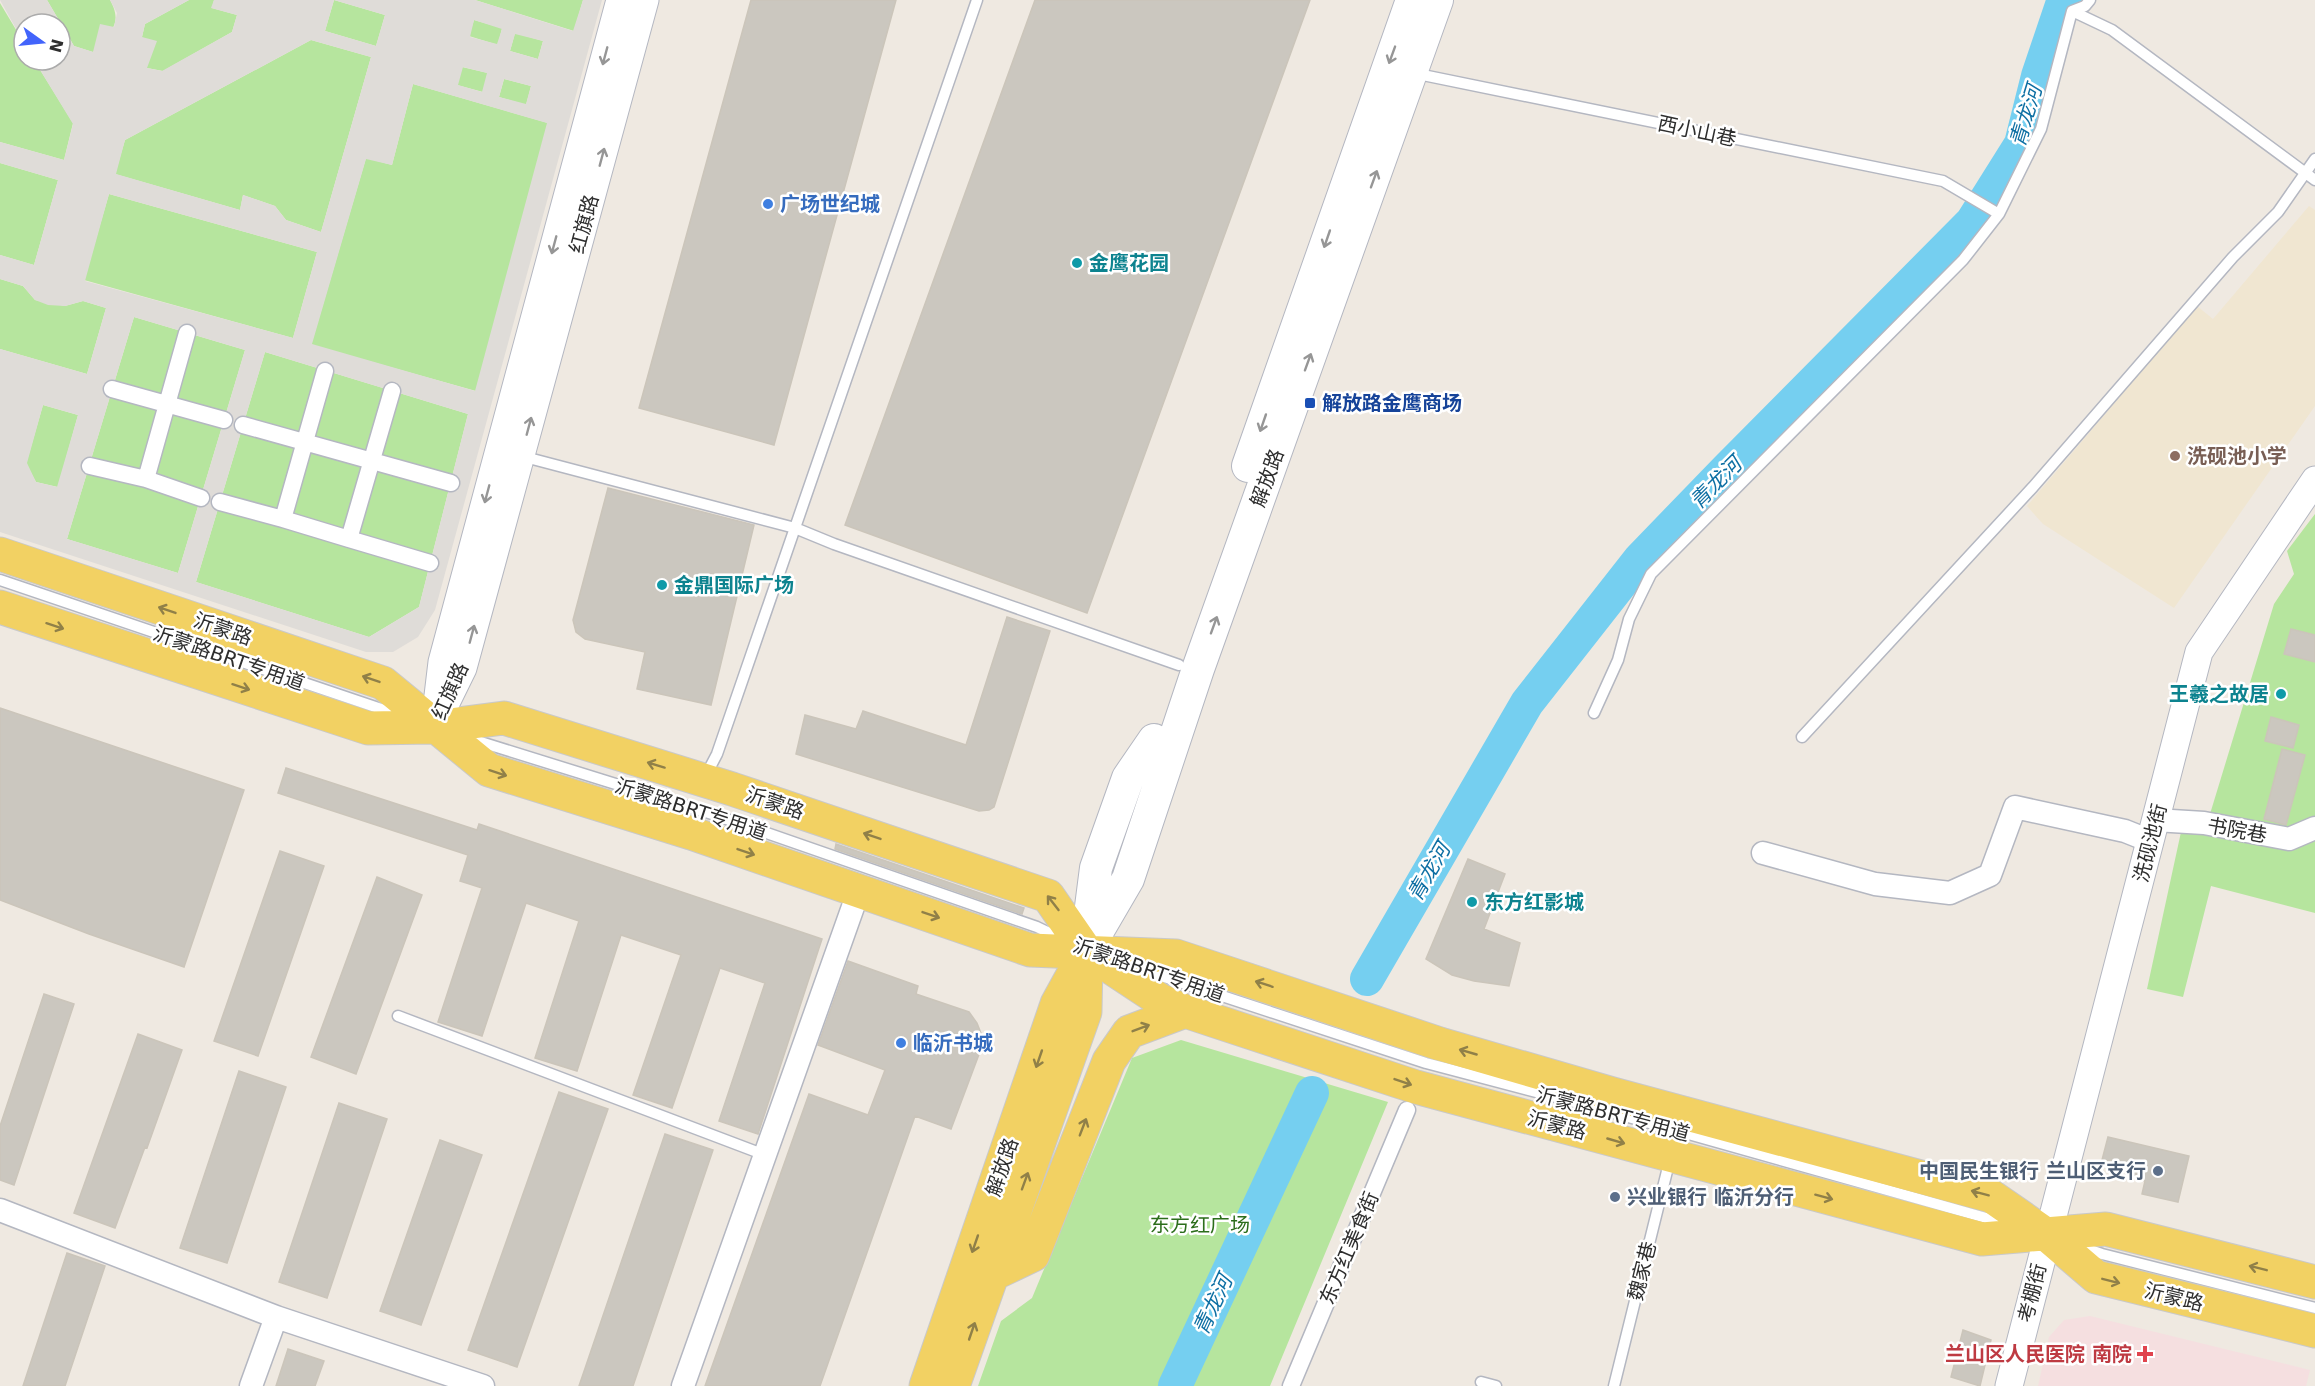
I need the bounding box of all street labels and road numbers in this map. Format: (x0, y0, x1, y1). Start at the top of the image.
street label: 西小山巷 (1655, 111, 1739, 151)
street label: 红旗路 (565, 192, 603, 256)
street label: 解放路 (1245, 446, 1289, 510)
street label: 沂蒙路 (191, 608, 255, 650)
street label: 沂蒙路BRT专用道 (150, 621, 308, 695)
street label: 红旗路 (427, 659, 473, 723)
street label: 沂蒙路BRT专用道 (612, 773, 770, 845)
street label: 沂蒙路 (743, 782, 807, 824)
street label: 洗砚池街 (2129, 801, 2171, 885)
street label: 书院巷 (2205, 813, 2269, 847)
street label: 沂蒙路BRT专用道 (1070, 933, 1228, 1007)
street label: 沂蒙路BRT专用道 (1533, 1082, 1693, 1146)
street label: 沂蒙路 (1525, 1106, 1589, 1144)
street label: 解放路 (981, 1135, 1023, 1199)
street label: 东方红美食街 (1315, 1188, 1383, 1308)
street label: 魏家巷 (1623, 1239, 1661, 1303)
street label: 考棚街 (2013, 1261, 2051, 1325)
street label: 沂蒙路 (2142, 1278, 2206, 1316)

